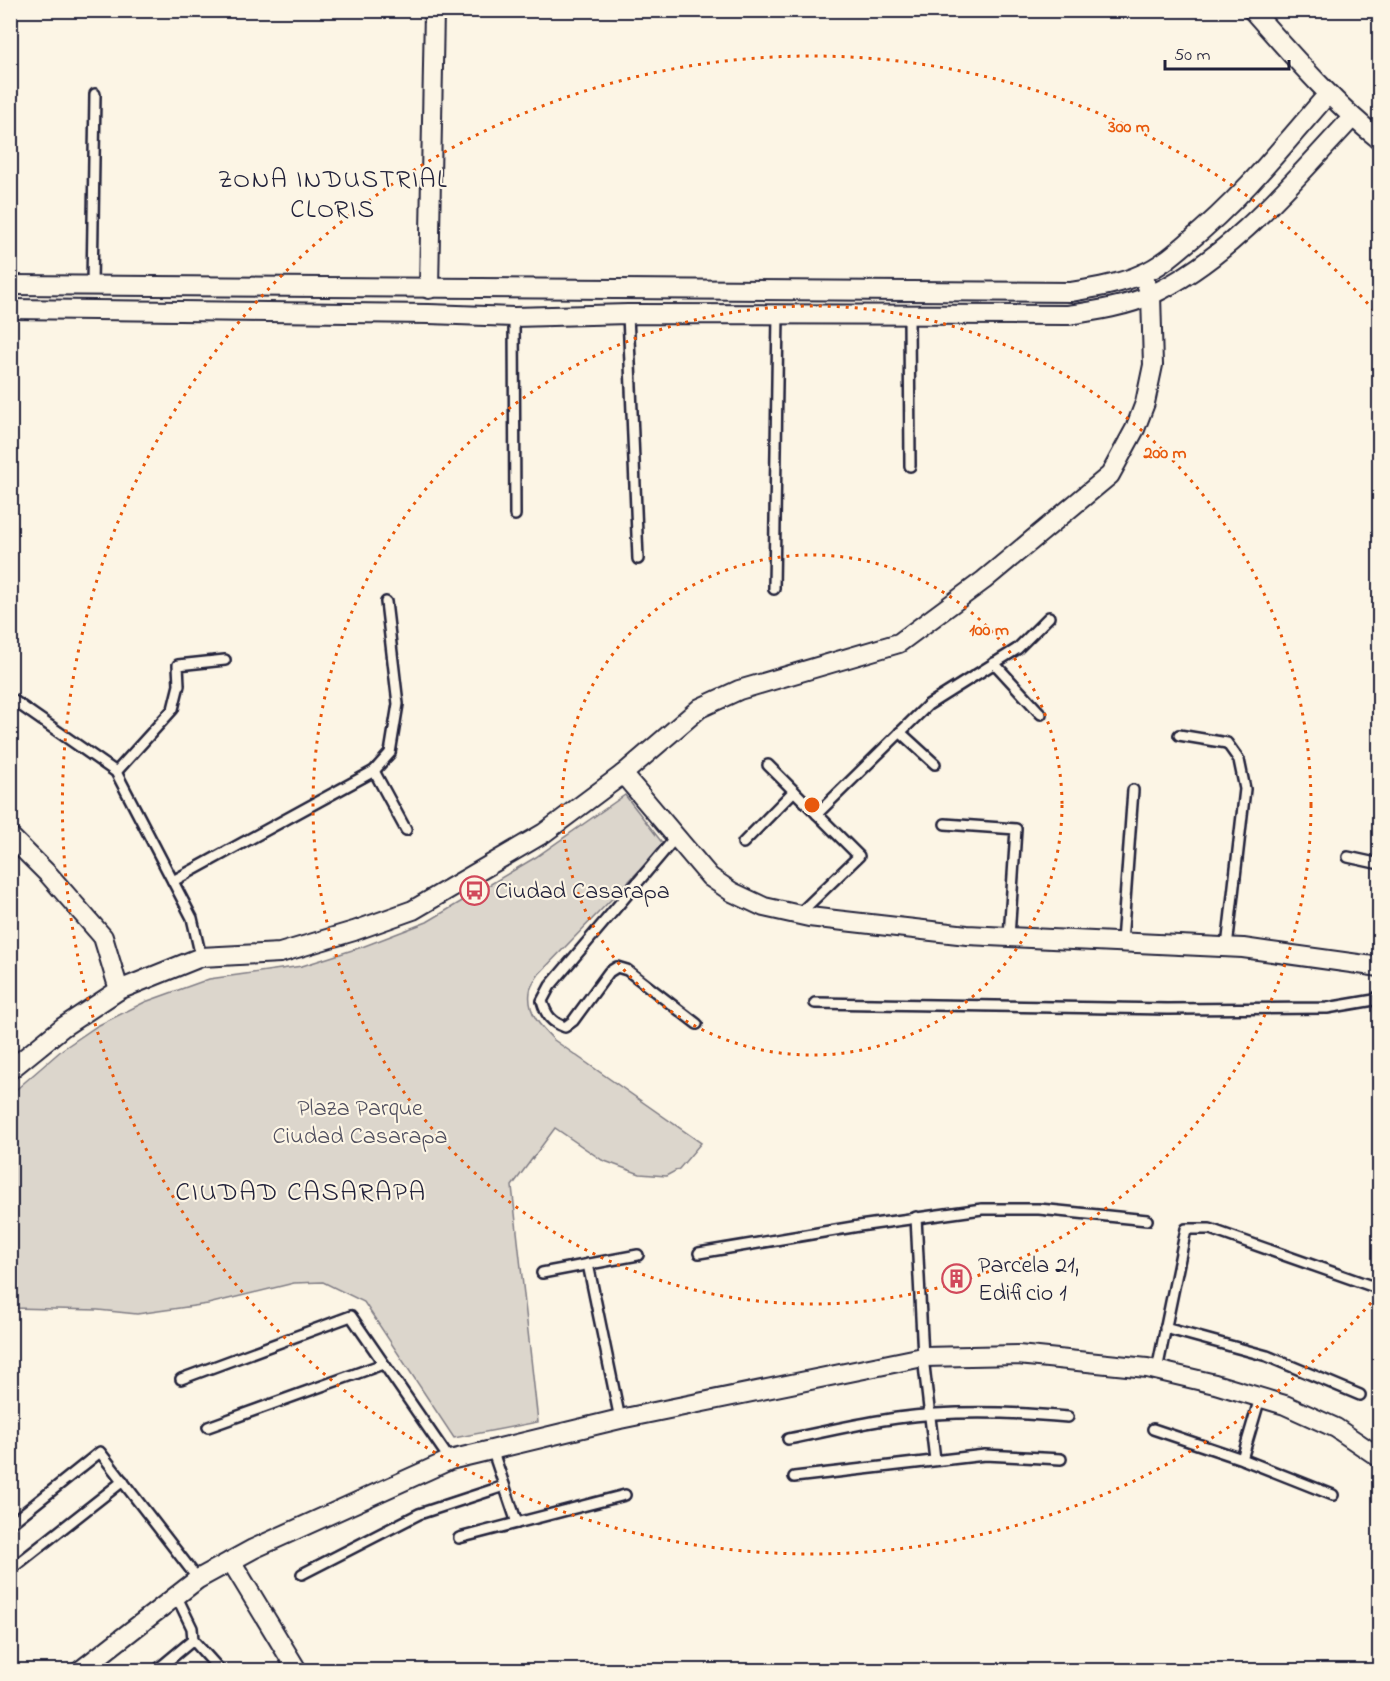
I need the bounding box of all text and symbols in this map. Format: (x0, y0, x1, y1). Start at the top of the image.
scale bar (1165, 33, 1290, 71)
text: 50 m (1174, 43, 1211, 69)
text: 300 m (1107, 115, 1150, 141)
district label: ZONA INDUSTRIAL CLORIS (218, 162, 448, 230)
text: 200 m (1143, 441, 1187, 467)
text: 100 m (969, 618, 1009, 644)
centre of rings (802, 795, 822, 815)
bus stop icon: Ciudad Casarapa (458, 874, 490, 906)
place label: Ciudad Casarapa (495, 875, 670, 910)
park label: Plaza Parque Ciudad Casarapa (273, 1092, 447, 1155)
district label: CIUDAD CASARAPA (175, 1174, 427, 1213)
place label: Parcela 21, Edificio 1 (978, 1249, 1079, 1312)
building icon: Parcela 21, Edificio 1 (941, 1262, 973, 1294)

